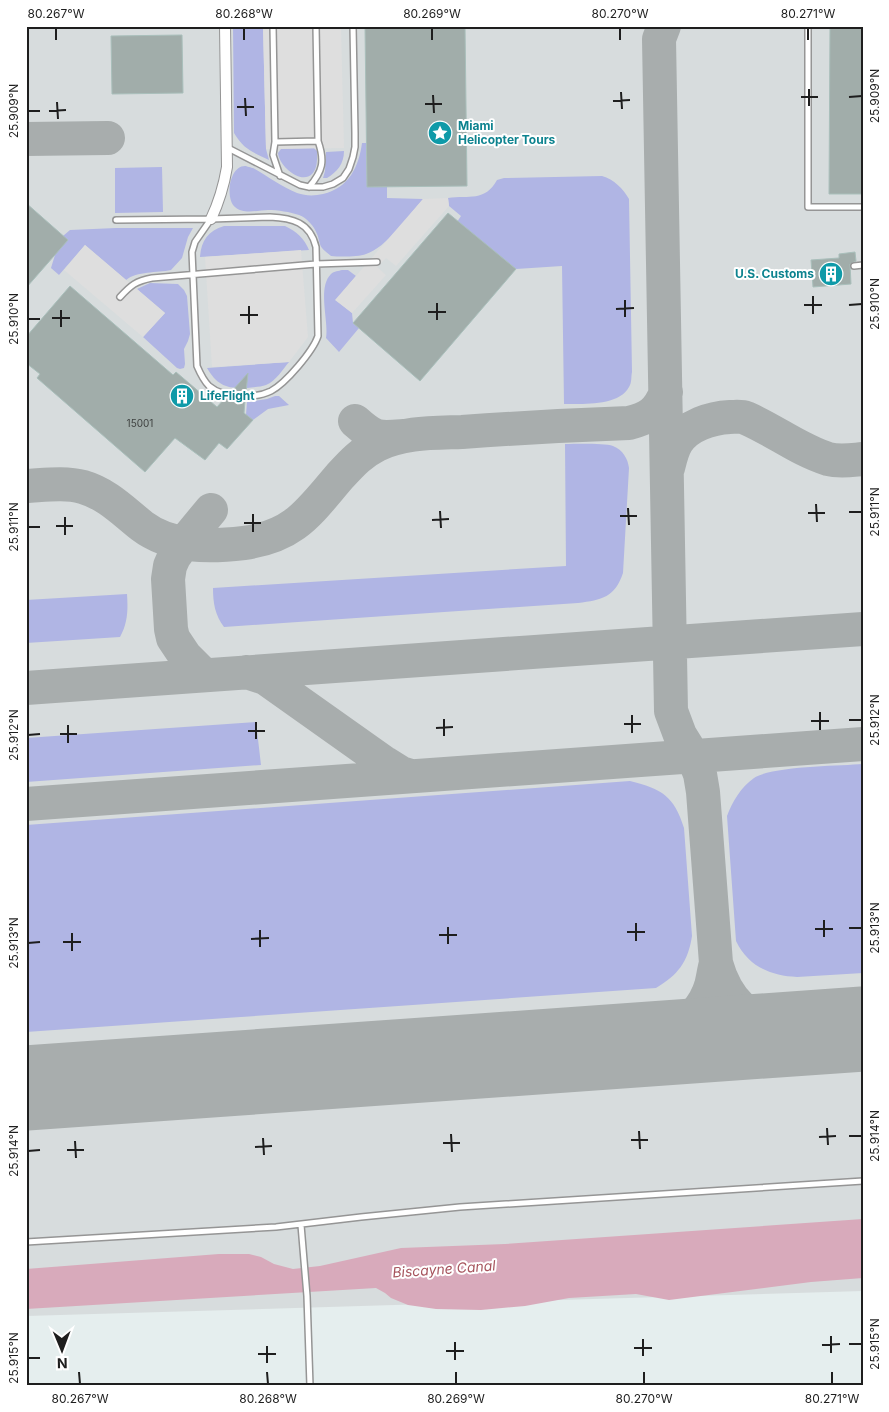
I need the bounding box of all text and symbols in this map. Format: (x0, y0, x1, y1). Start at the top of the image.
text: 80.267°W (28, 6, 85, 21)
text: 80.268°W (215, 6, 273, 21)
text: 80.269°W (403, 6, 461, 21)
text: 80.270°W (592, 6, 649, 21)
text: 80.271°W (781, 6, 835, 21)
text: 25.909°N (867, 69, 882, 123)
text: 25.909°N (6, 84, 21, 138)
place label: Miami Helicopter Tours (458, 118, 556, 147)
place icon: Miami Helicopter Tours (427, 120, 453, 146)
building icon: U.S. Customs (818, 261, 844, 287)
place label: U.S. Customs (735, 266, 814, 281)
text: 25.910°N (867, 278, 882, 330)
text: 25.910°N (6, 293, 21, 345)
building icon: LifeFlight (169, 383, 195, 409)
place label: LifeFlight (200, 388, 255, 403)
house number: 15001 (127, 417, 153, 429)
text: 25.911°N (867, 487, 882, 537)
text: 25.911°N (6, 502, 21, 552)
text: 25.912°N (867, 694, 882, 746)
text: 25.912°N (6, 709, 21, 761)
text: 25.913°N (867, 902, 882, 954)
text: 25.913°N (6, 917, 21, 969)
text: 25.914°N (867, 1110, 882, 1162)
text: 25.914°N (6, 1125, 21, 1177)
water label: Biscayne Canal (392, 1256, 497, 1281)
text: 25.915°N (867, 1318, 882, 1370)
north arrow (38, 1324, 88, 1374)
text: 25.915°N (6, 1332, 21, 1384)
text: N (57, 1355, 68, 1372)
text: 80.267°W (52, 1391, 109, 1406)
text: 80.268°W (239, 1391, 297, 1406)
text: 80.269°W (427, 1391, 485, 1406)
text: 80.270°W (616, 1391, 673, 1406)
text: 80.271°W (805, 1391, 859, 1406)

